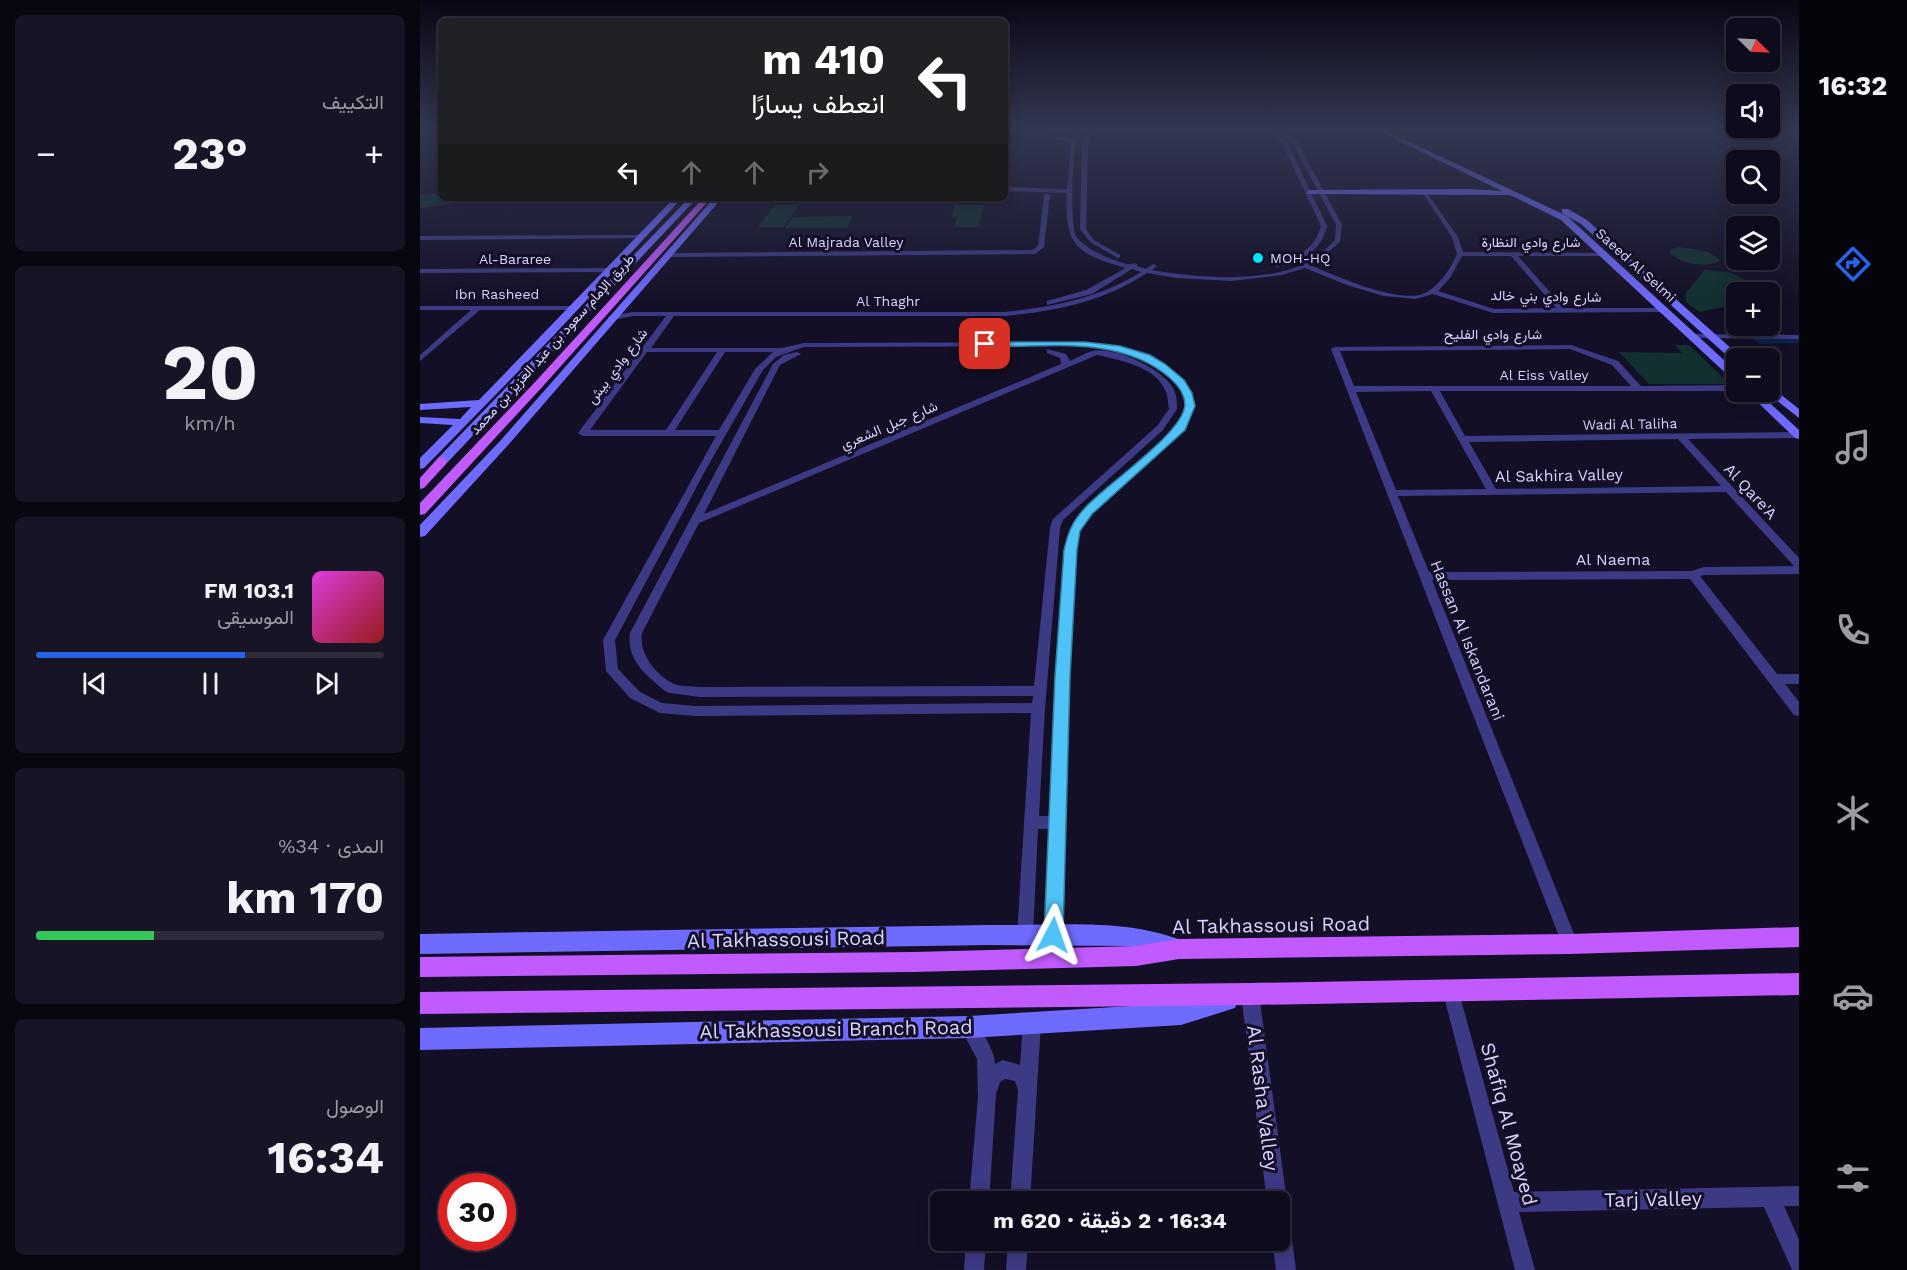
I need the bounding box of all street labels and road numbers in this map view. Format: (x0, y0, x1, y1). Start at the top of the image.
street label: Saeed Al Selmi (1593, 225, 1679, 305)
street label: Al Majrada Valley (788, 234, 904, 250)
street label: شارع وادي النظارة (1481, 234, 1581, 254)
street label: طريق الإمام سعود بن عبد العزيز بن محمد (467, 251, 639, 439)
street label: Al-Bararee (479, 251, 551, 267)
street label: Ibn Rasheed (455, 286, 539, 302)
street label: شارع وادي بني خالد (1490, 287, 1602, 309)
street label: Al Thaghr (856, 293, 920, 309)
street label: شارع وادي بيش (583, 325, 654, 409)
street label: شارع وادي الفليح (1444, 326, 1542, 346)
street label: Al Eiss Valley (1499, 367, 1589, 383)
street label: شارع جبل الشعري (838, 397, 941, 456)
street label: Wadi Al Taliha (1583, 415, 1677, 433)
street label: Al Qare'A (1720, 460, 1782, 523)
street label: Al Sakhira Valley (1495, 465, 1624, 486)
street label: Al Naema (1576, 550, 1650, 569)
street label: Hassan Al Iskandarani (1427, 557, 1508, 723)
street label: Al Takhassousi Road (1172, 911, 1370, 939)
street label: Al Takhassousi Road (687, 925, 885, 953)
street label: Al Takhassousi Branch Road (699, 1015, 973, 1043)
street label: Al Rasha Valley (1242, 1024, 1284, 1173)
street label: Shafiq Al Moayed (1476, 1040, 1542, 1208)
street label: Tarj Valley (1604, 1186, 1703, 1212)

